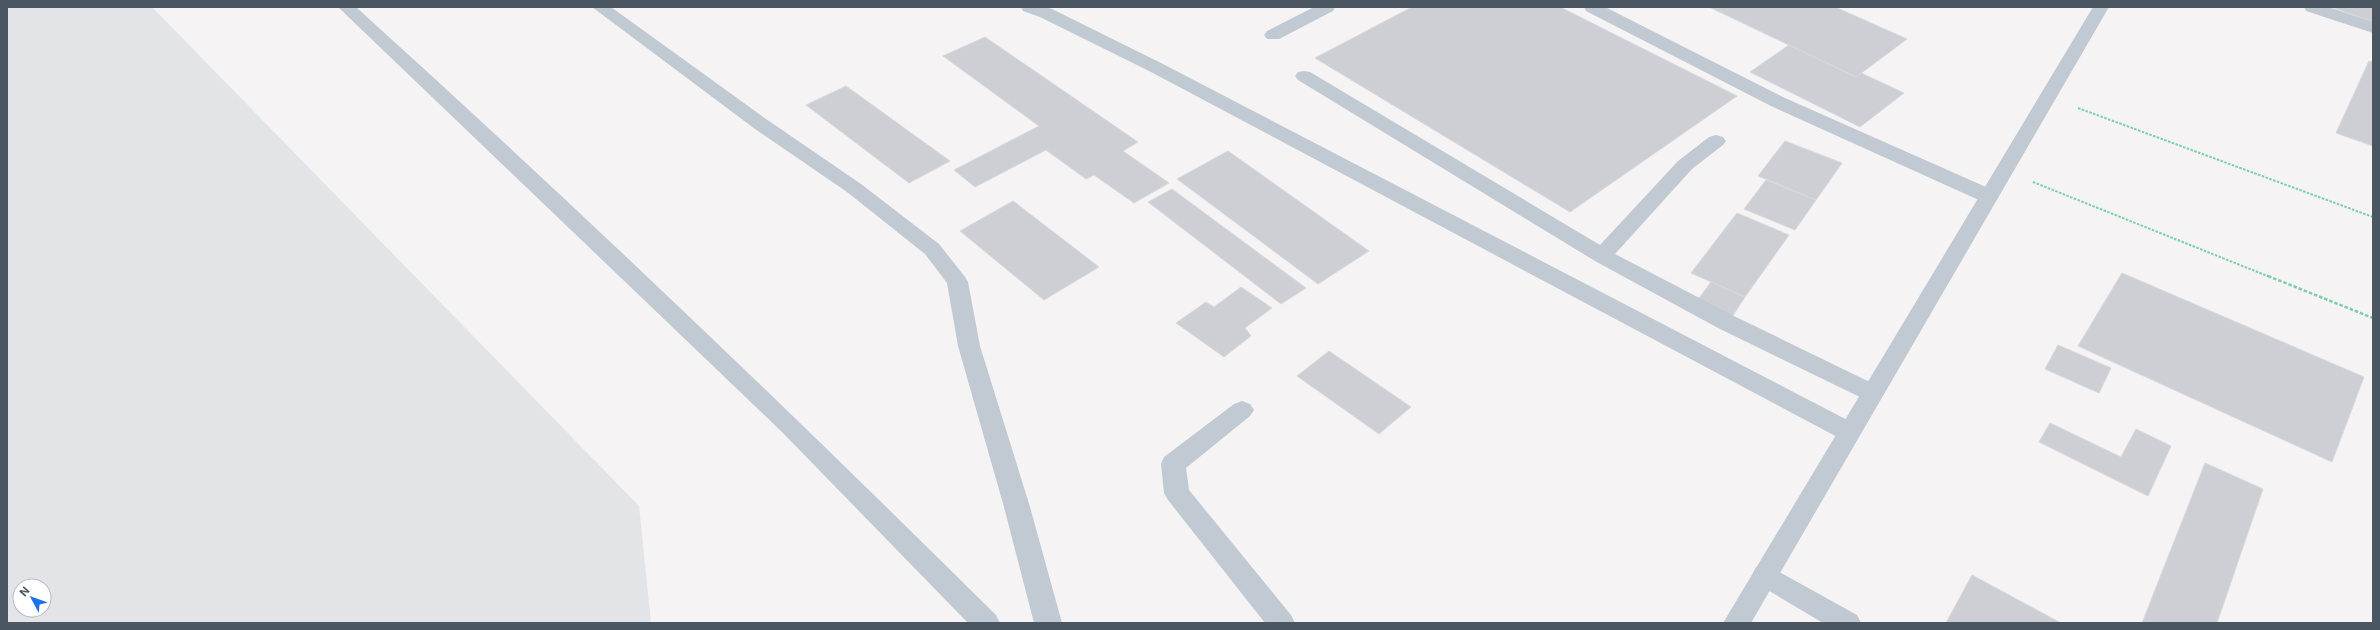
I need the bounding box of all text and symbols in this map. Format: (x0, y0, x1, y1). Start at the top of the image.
north arrow (12, 578, 52, 618)
text: N (16, 584, 32, 599)

